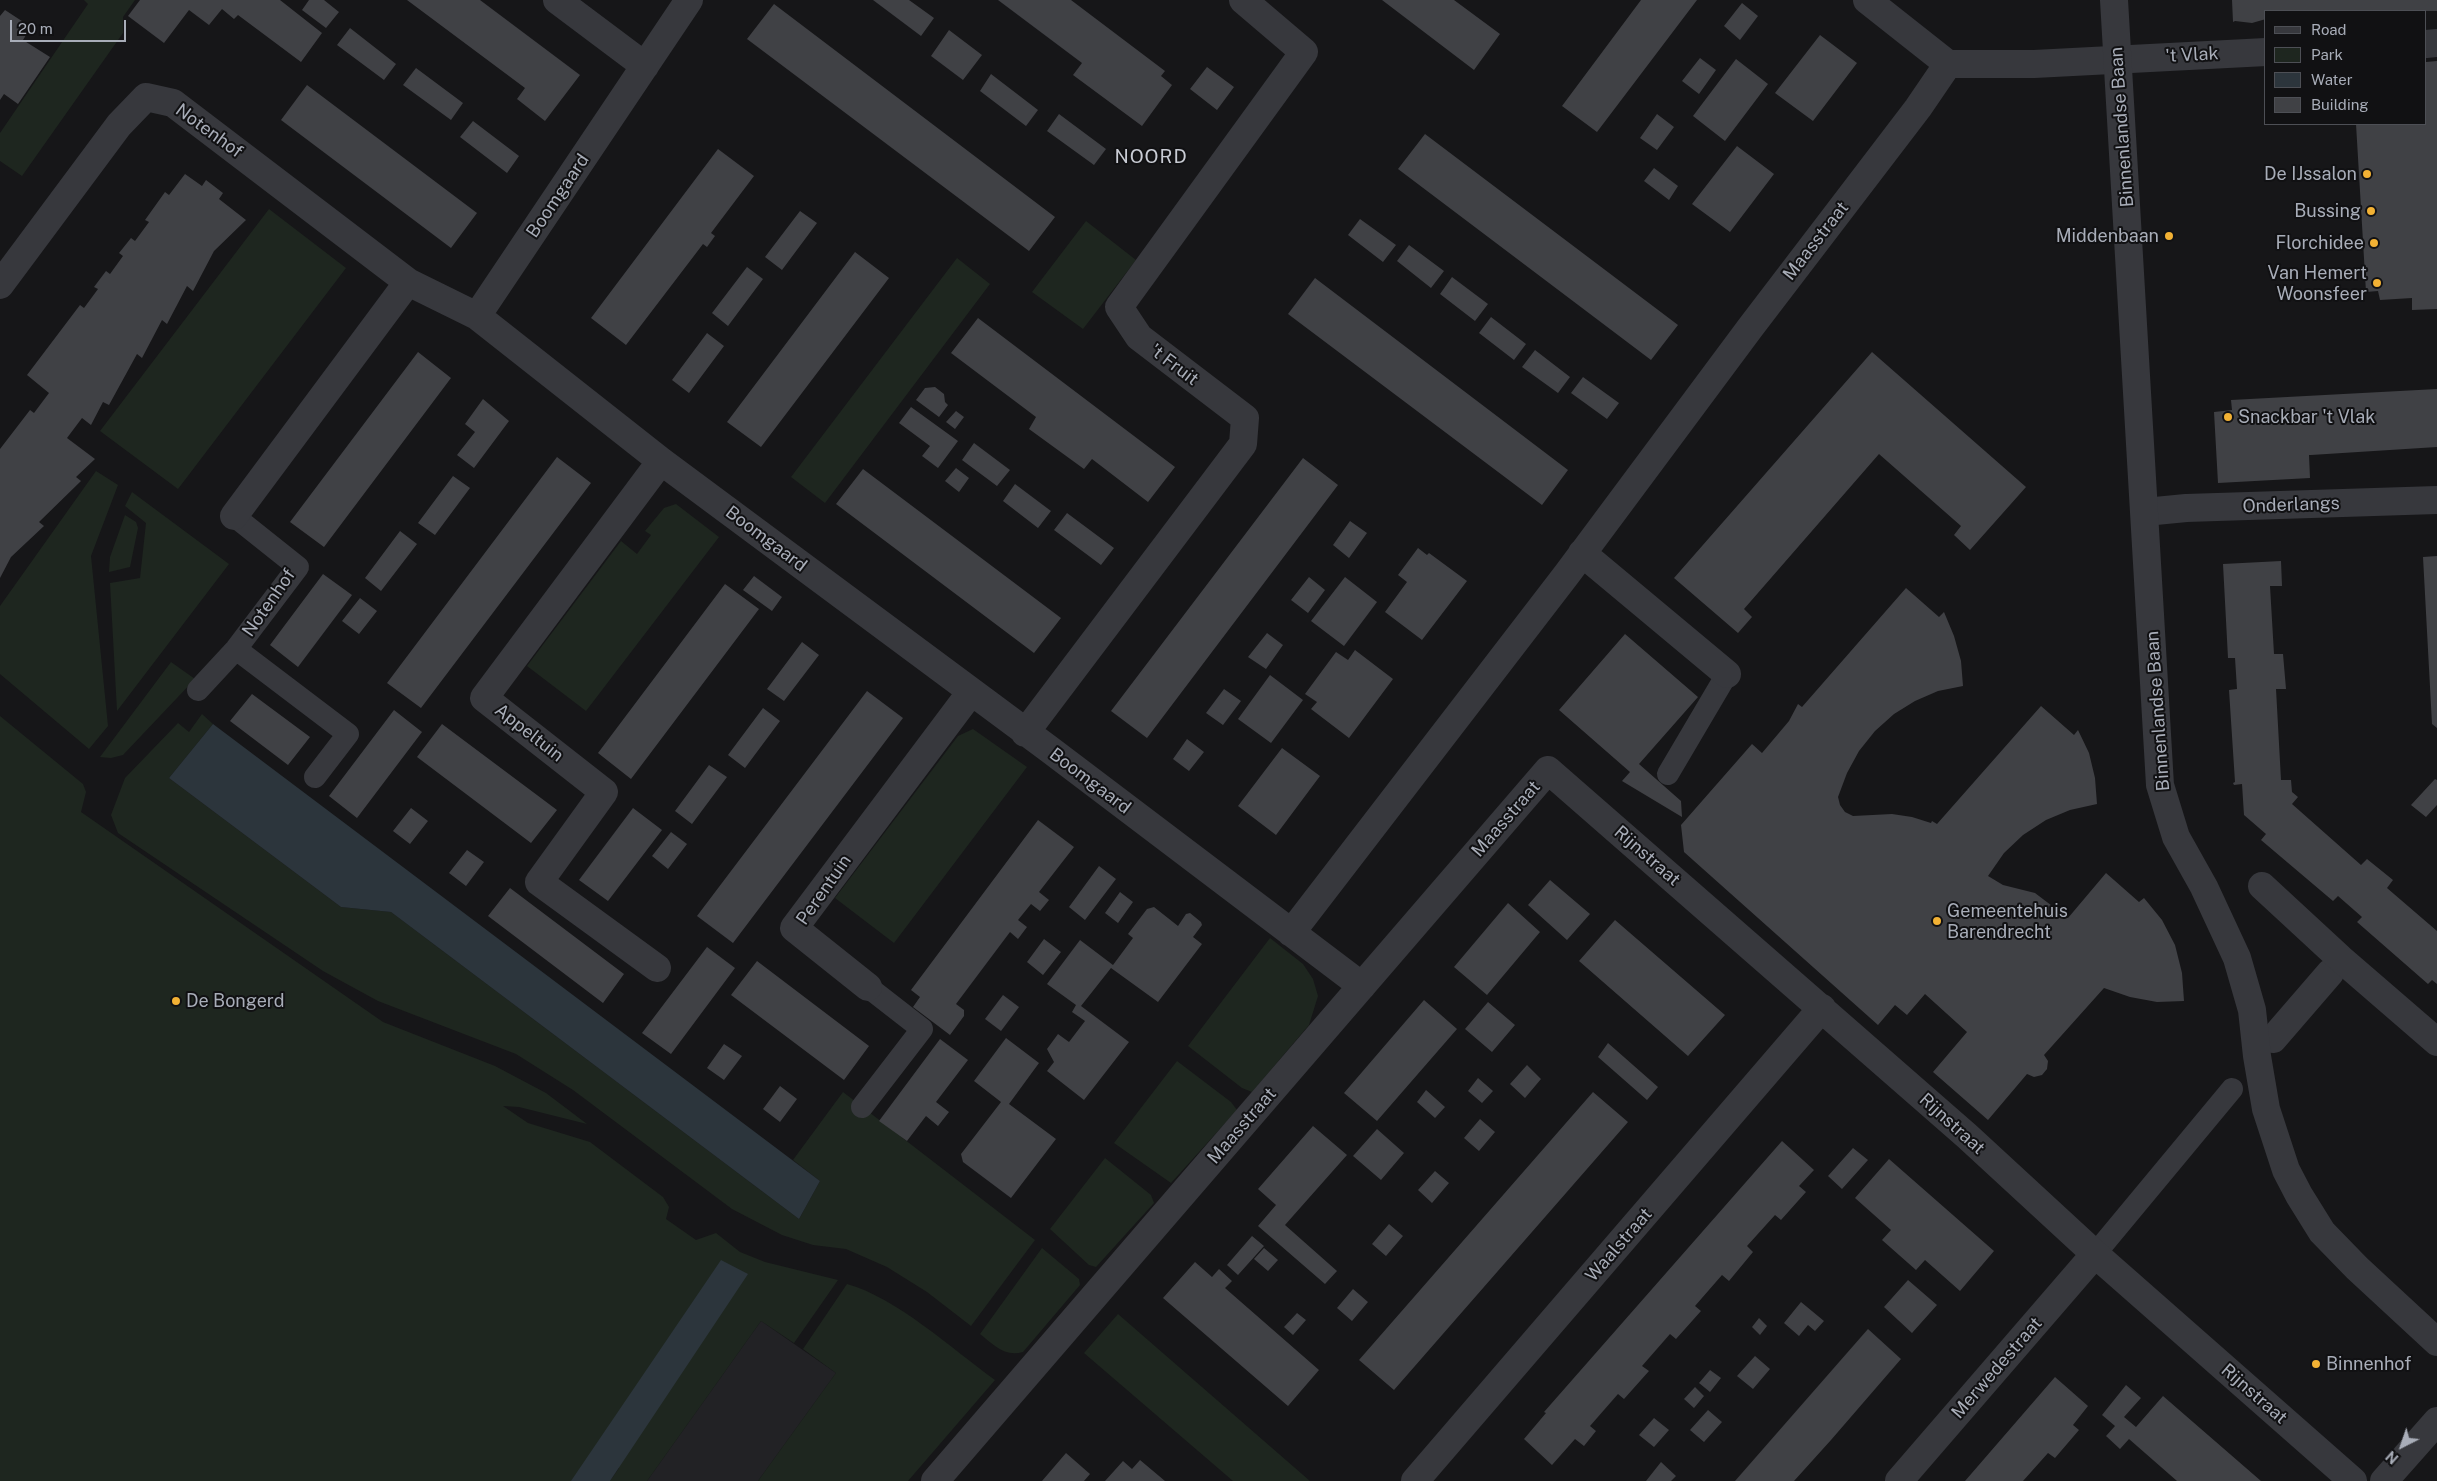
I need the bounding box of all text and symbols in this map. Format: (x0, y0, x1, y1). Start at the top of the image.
scale bar (12, 10, 129, 42)
legend (2264, 10, 2427, 125)
text: 20 m (18, 20, 53, 37)
text: Road (2311, 21, 2347, 38)
street label: 't Vlak (2165, 43, 2219, 67)
street label: Binnenlandse Baan (2106, 46, 2138, 208)
text: Park (2311, 46, 2343, 63)
text: Water (2311, 71, 2353, 88)
text: Building (2311, 96, 2369, 113)
street label: Notenhof (171, 99, 247, 163)
district label: NOORD (1114, 146, 1188, 168)
street label: Boomgaard (522, 150, 594, 242)
place label: De IJssalon (2264, 163, 2357, 185)
marker: De IJssalon (2361, 168, 2373, 180)
street label: Maasstraat (1779, 197, 1853, 285)
place label: Bussing (2294, 200, 2361, 222)
marker: Bussing (2365, 205, 2377, 217)
place label: Middenbaan (2056, 225, 2159, 247)
marker: Middenbaan (2163, 230, 2175, 242)
place label: Florchidee (2276, 232, 2364, 254)
marker: Florchidee (2368, 237, 2380, 249)
place label: Van Hemert Woonsfeer (2268, 262, 2367, 304)
marker: Van Hemert Woonsfeer (2371, 277, 2383, 289)
street label: 't Fruit (1145, 340, 1203, 390)
place label: Snackbar 't Vlak (2238, 406, 2375, 428)
marker: Snackbar 't Vlak (2222, 411, 2234, 423)
street label: Onderlangs (2242, 493, 2340, 517)
street label: Boomgaard (721, 501, 811, 577)
street label: Notenhof (238, 565, 300, 641)
street label: Binnenlandse Baan (2142, 630, 2174, 792)
street label: Appeltuin (490, 699, 568, 767)
street label: Boomgaard (1045, 743, 1135, 819)
street label: Maasstraat (1467, 776, 1545, 862)
street label: Rijnstraat (1609, 821, 1685, 891)
street label: Perentuin (792, 851, 856, 929)
place label: Gemeentehuis Barendrecht (1947, 900, 2068, 942)
marker: Gemeentehuis Barendrecht (1931, 915, 1943, 927)
place label: De Bongerd (186, 990, 284, 1012)
marker: De Bongerd (170, 995, 182, 1007)
street label: Maasstraat (1203, 1083, 1281, 1169)
street label: Rijnstraat (1915, 1089, 1989, 1159)
street label: Waalstraat (1581, 1204, 1657, 1286)
street label: Merwedestraat (1947, 1313, 2047, 1423)
place label: Binnenhof (2326, 1353, 2411, 1375)
marker: Binnenhof (2310, 1358, 2322, 1370)
street label: Rijnstraat (2216, 1359, 2292, 1429)
north arrow (2377, 1421, 2427, 1471)
text: N (2383, 1448, 2402, 1467)

